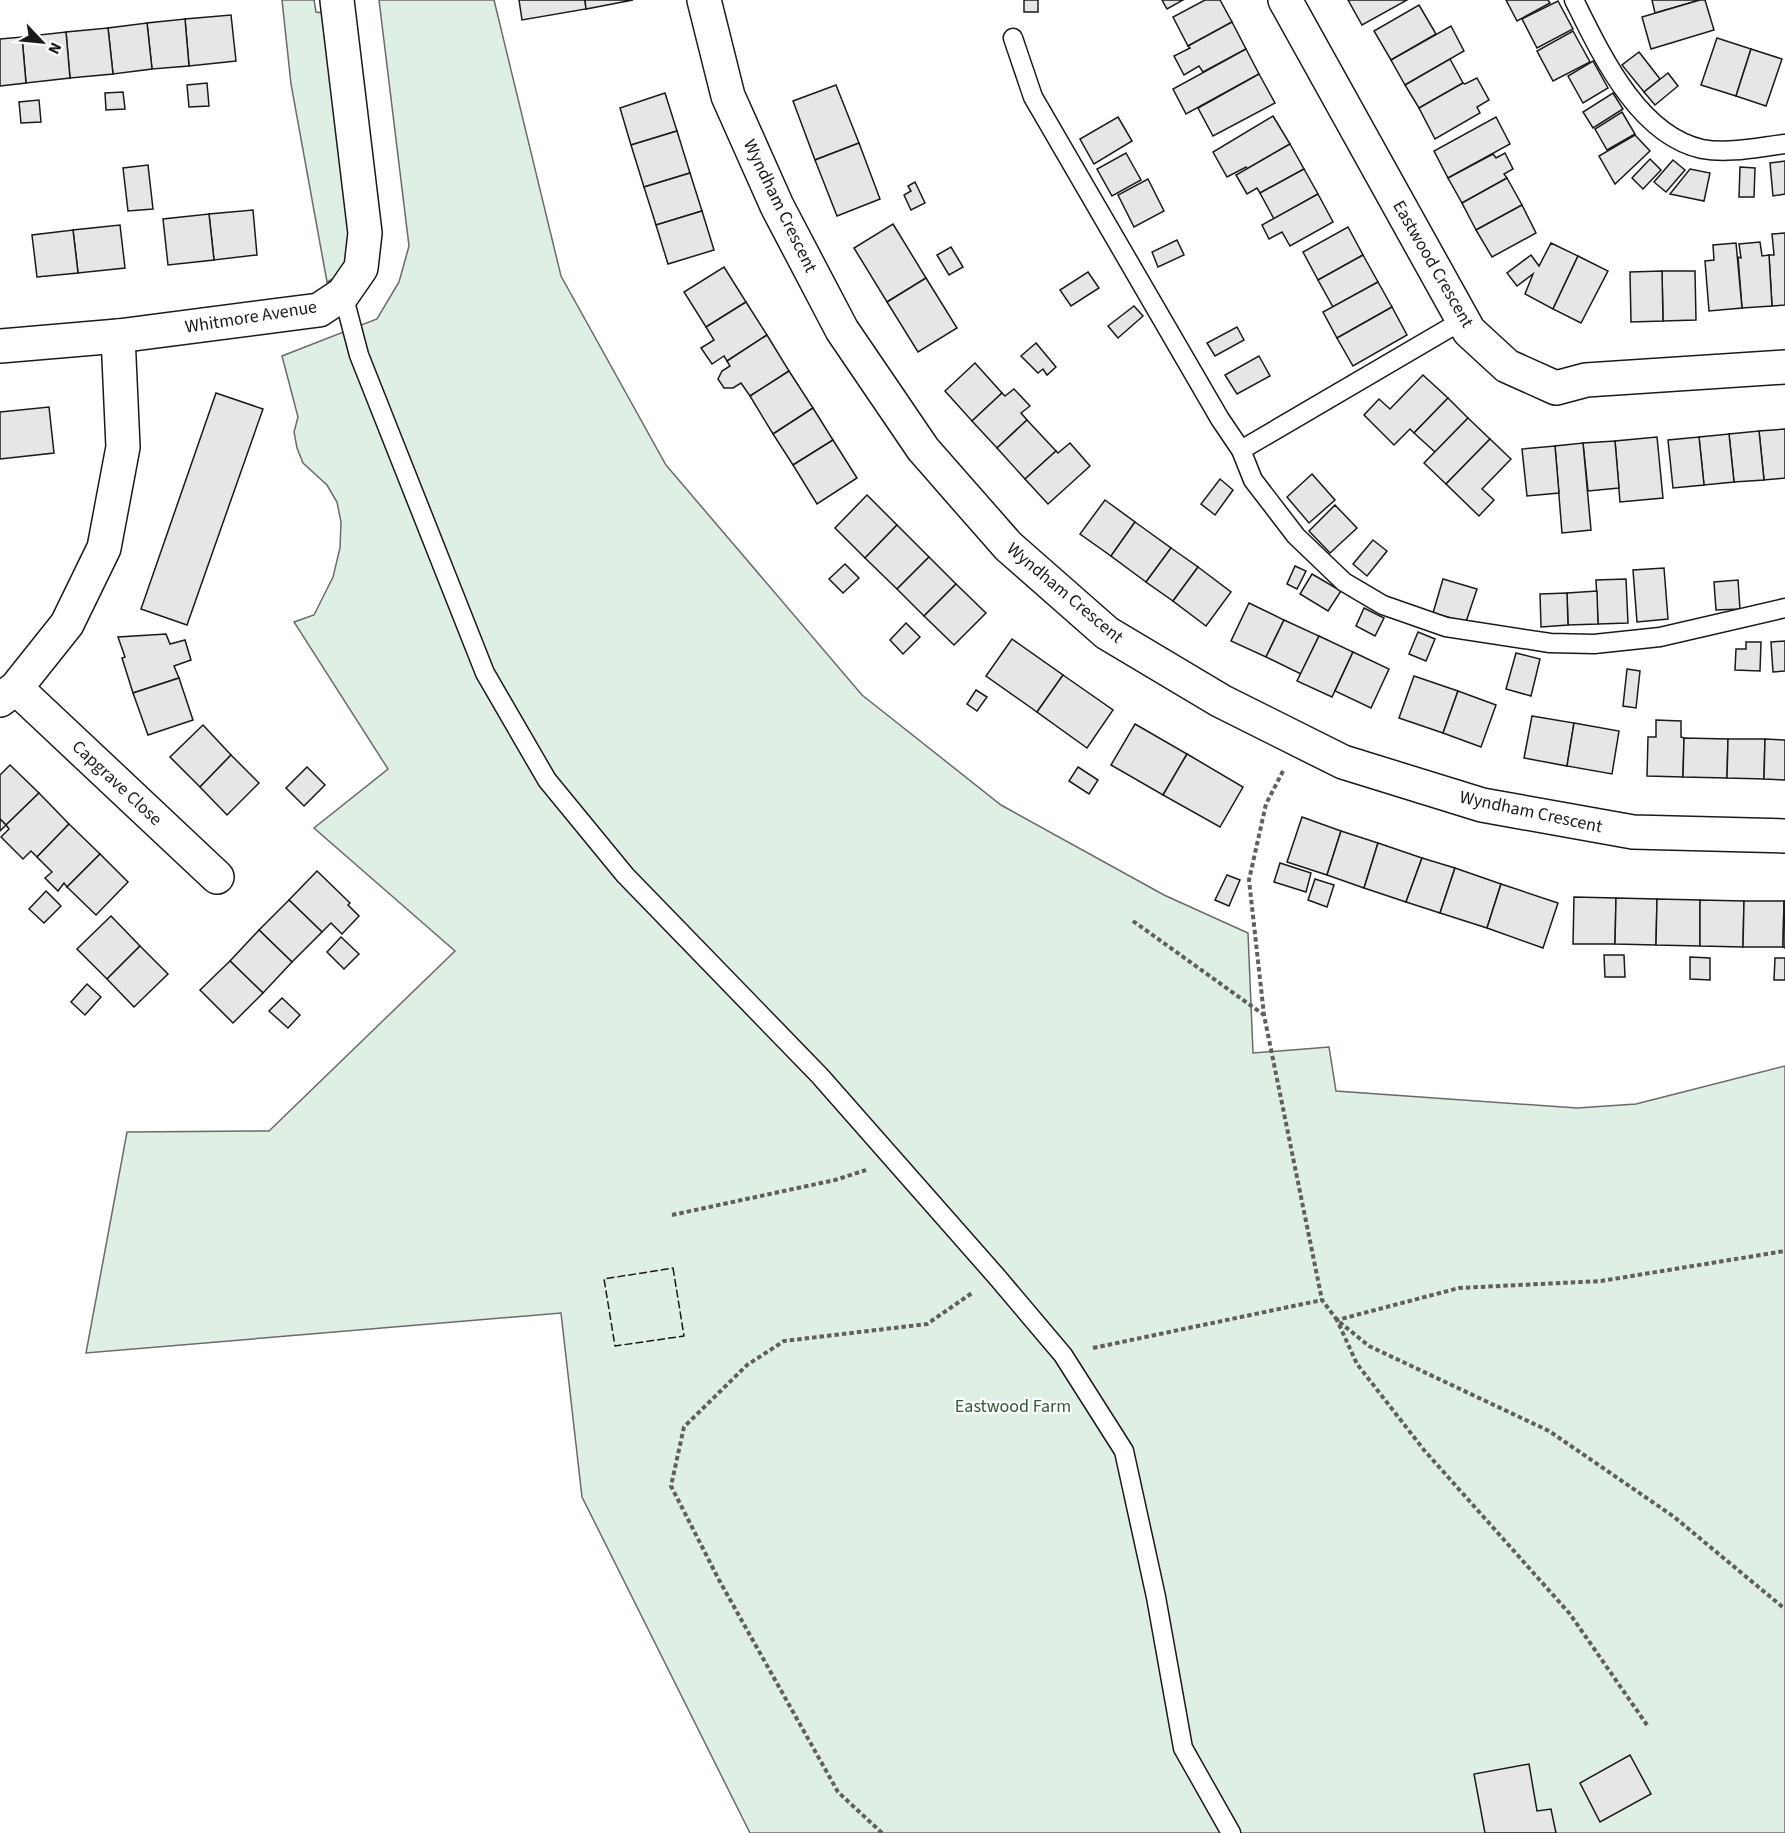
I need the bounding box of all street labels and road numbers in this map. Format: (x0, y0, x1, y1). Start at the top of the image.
street label: Wyndham Crescent (737, 135, 823, 277)
street label: Eastwood Crescent (1386, 196, 1480, 332)
street label: Whitmore Avenue (183, 294, 319, 340)
street label: Wyndham Crescent (1001, 537, 1129, 649)
street label: Capgrave Close (66, 735, 168, 831)
street label: Wyndham Crescent (1457, 785, 1605, 839)

